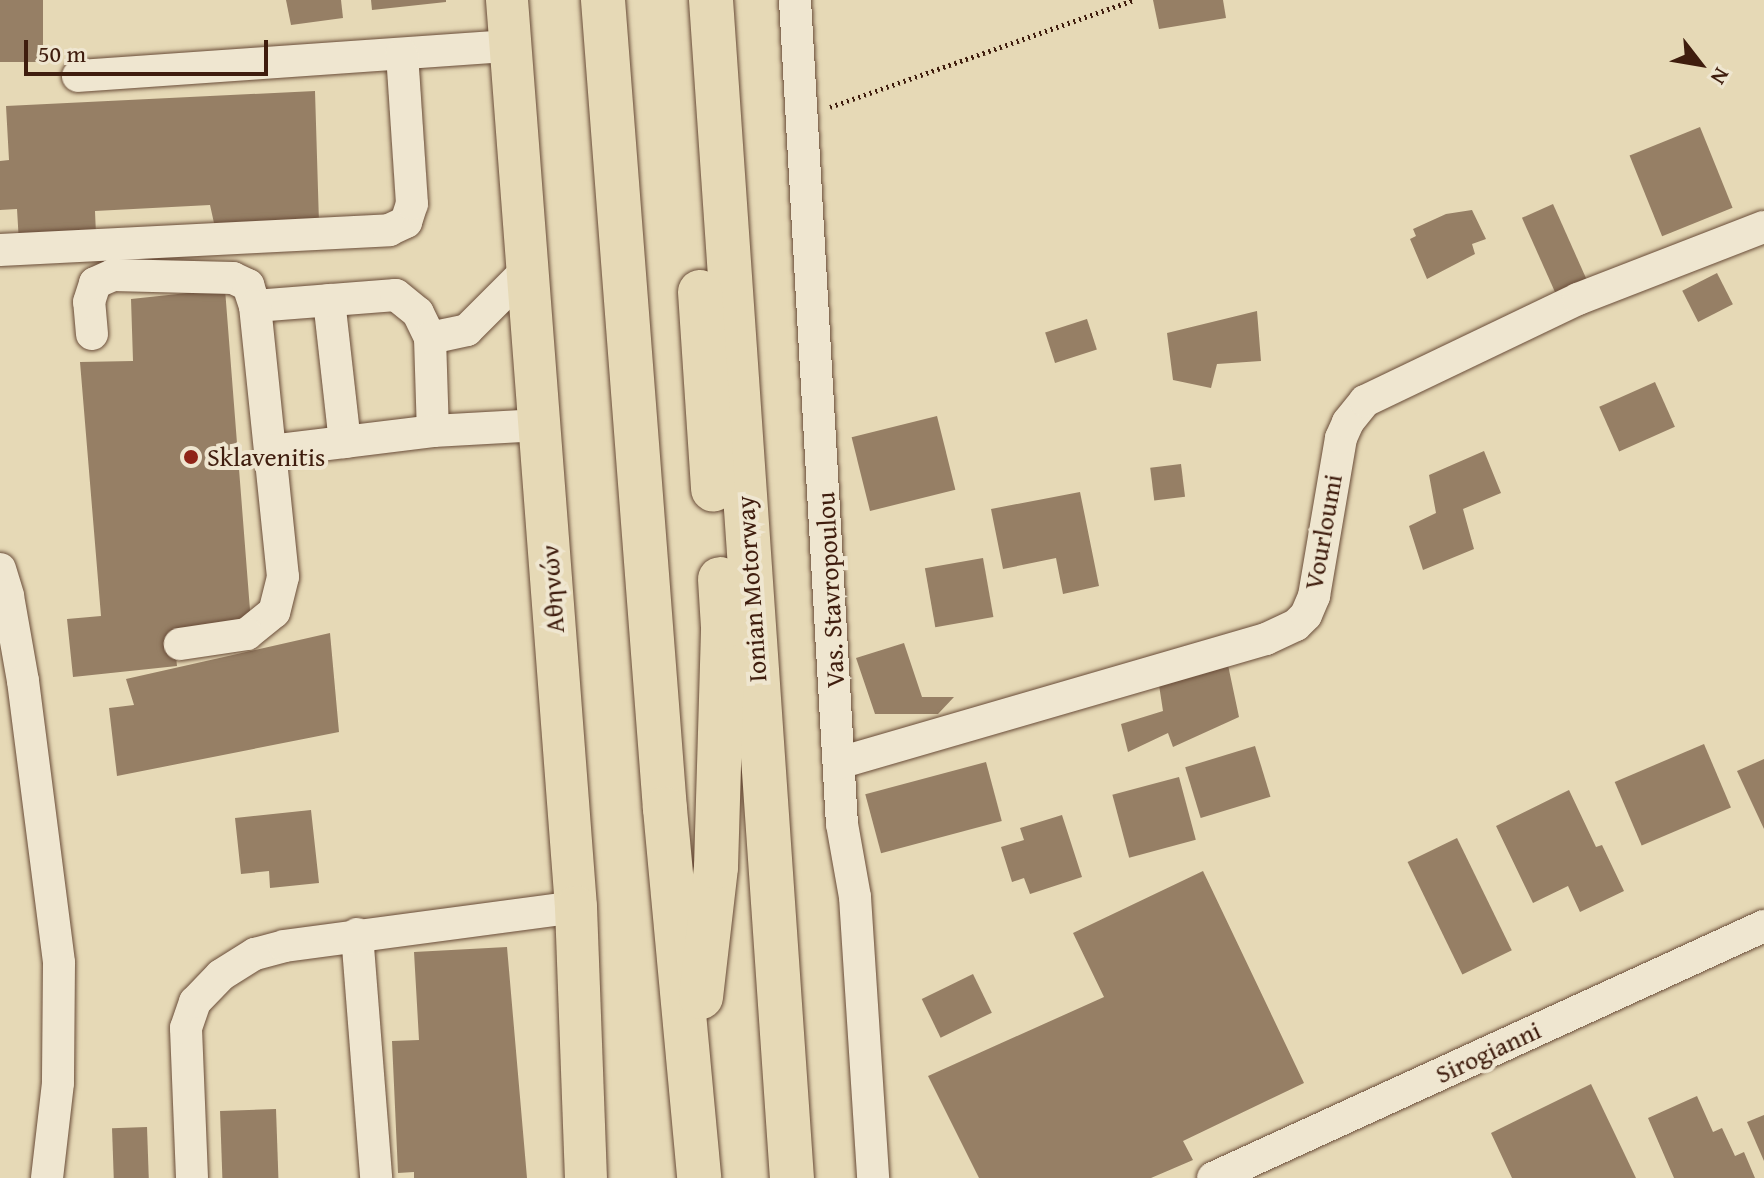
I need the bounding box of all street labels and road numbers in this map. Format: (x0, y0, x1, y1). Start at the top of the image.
street label: Vourloumi (1298, 472, 1348, 592)
street label: Vas. Stavropoulou (809, 491, 851, 689)
street label: Ionian Motorway (729, 495, 773, 683)
street label: Αθηνών (533, 544, 571, 634)
street label: Sirogianni (1430, 1014, 1546, 1090)

